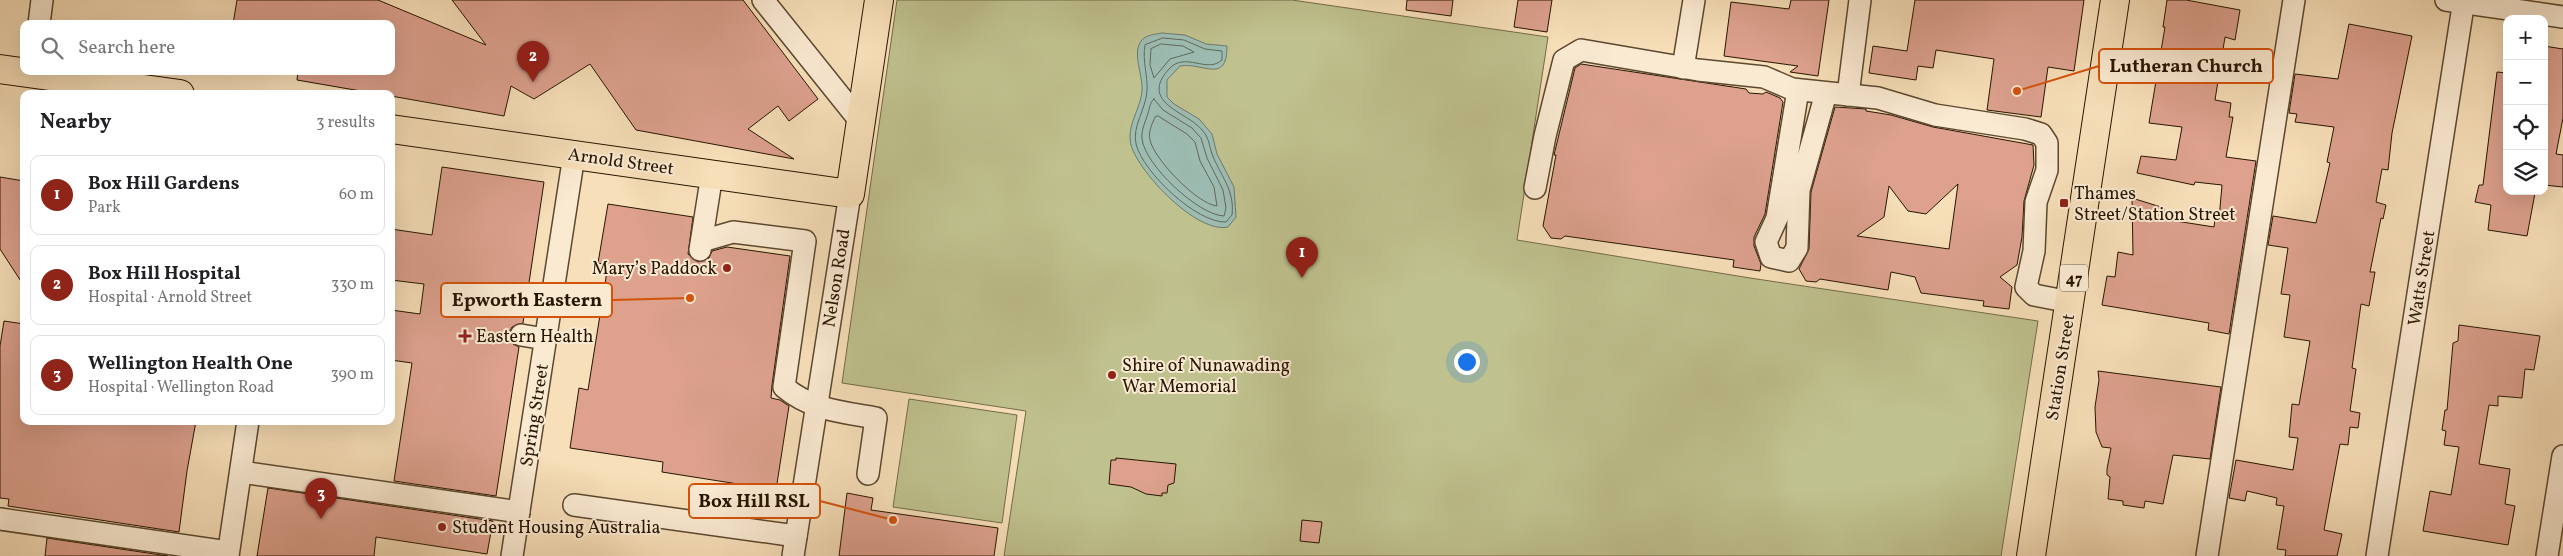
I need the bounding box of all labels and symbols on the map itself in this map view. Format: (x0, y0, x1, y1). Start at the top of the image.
pin: 2 (517, 41, 549, 82)
callout: Lutheran Church (2099, 49, 2273, 83)
text: Lutheran Church (2109, 54, 2263, 80)
street label: Arnold Street (566, 143, 675, 182)
place label: Thames Street/Station Street (2074, 182, 2236, 228)
marker: Thames Street/Station Street (2058, 197, 2070, 209)
street label: Nelson Road (817, 227, 858, 329)
street label: Watts Street (2403, 229, 2442, 328)
pin: 1 (1286, 237, 1318, 278)
place label: Mary’s Paddock (592, 257, 717, 282)
marker: Mary’s Paddock (721, 262, 733, 274)
road number: 47 (2060, 264, 2088, 292)
callout: Epworth Eastern (441, 283, 612, 317)
text: Epworth Eastern (452, 288, 602, 314)
street label: Station Street (2041, 312, 2082, 422)
place label: Eastern Health (476, 325, 594, 350)
marker: Eastern Health (458, 329, 472, 343)
your location (1454, 349, 1480, 375)
place label: Shire of Nunawading War Memorial (1122, 354, 1290, 400)
street label: Spring Street (515, 362, 556, 469)
marker: Shire of Nunawading War Memorial (1106, 369, 1118, 381)
pin: 3 (305, 478, 337, 519)
callout: Box Hill RSL (689, 484, 820, 518)
text: Box Hill RSL (698, 489, 810, 515)
place label: Student Housing Australia (452, 516, 660, 541)
marker: Student Housing Australia (436, 521, 448, 533)

